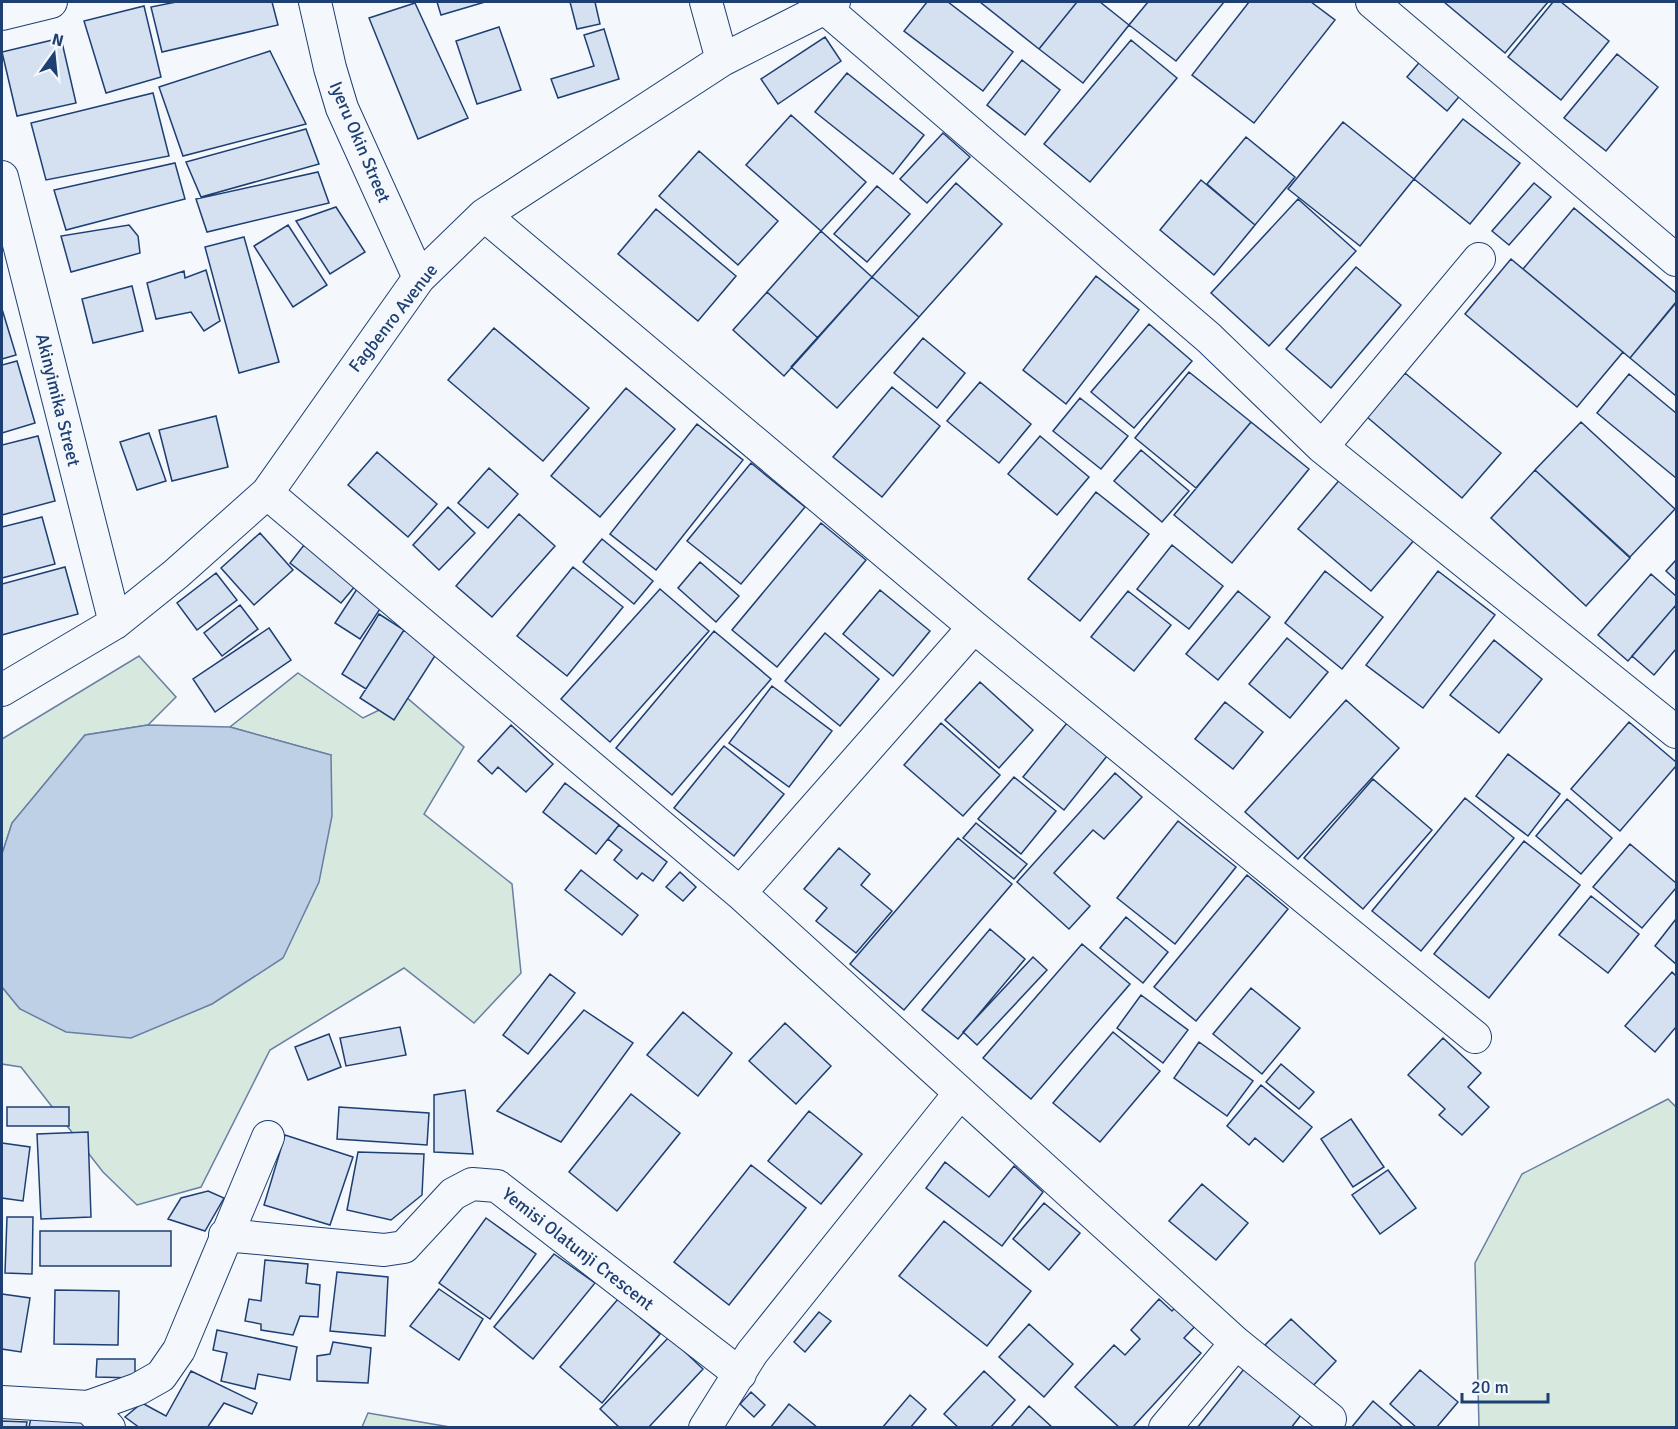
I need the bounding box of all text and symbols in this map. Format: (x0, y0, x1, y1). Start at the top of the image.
north arrow (24, 24, 84, 84)
text: N (50, 29, 66, 52)
street label: Iyeru Okin Street (325, 78, 395, 206)
street label: Fagbenro Avenue (344, 259, 442, 377)
street label: Akinyimika Street (31, 331, 85, 469)
street label: Yemisi Olatunji Crescent (498, 1183, 658, 1315)
scale bar (1462, 1366, 1548, 1404)
text: 20 m (1471, 1376, 1509, 1398)

